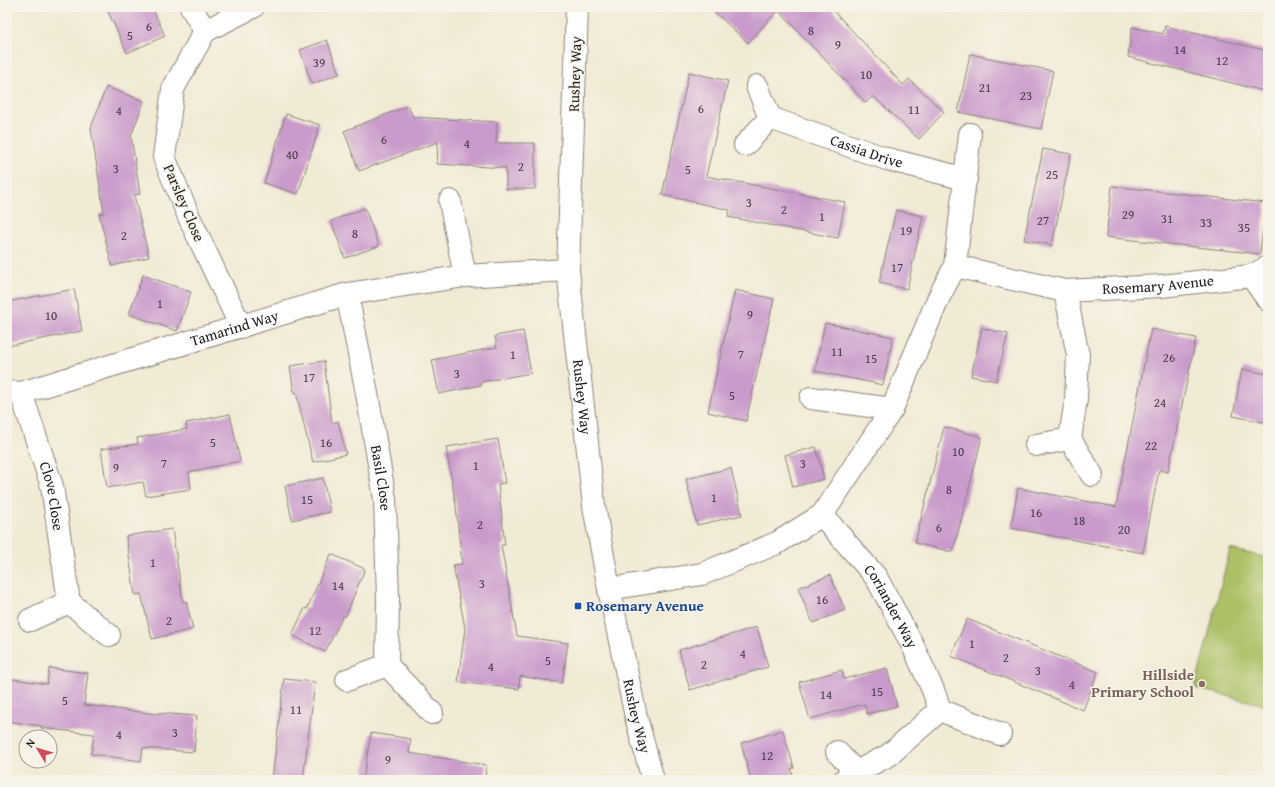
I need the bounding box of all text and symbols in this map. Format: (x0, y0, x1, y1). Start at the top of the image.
house number: 6 (146, 17, 152, 36)
house number: 8 (808, 21, 814, 40)
house number: 5 (127, 26, 133, 45)
street label: Rushey Way (563, 35, 586, 112)
house number: 9 (835, 35, 841, 54)
house number: 14 (1174, 40, 1186, 59)
house number: 12 (1216, 51, 1228, 70)
house number: 39 (313, 53, 325, 72)
house number: 10 (860, 65, 872, 84)
house number: 21 (979, 78, 991, 97)
house number: 23 (1020, 86, 1032, 105)
house number: 6 (698, 99, 704, 118)
house number: 11 (908, 100, 920, 119)
house number: 4 (116, 101, 122, 120)
street label: Cassia Drive (828, 129, 905, 173)
house number: 6 (381, 130, 387, 149)
house number: 4 (464, 134, 470, 153)
house number: 40 (286, 145, 298, 164)
house number: 2 (518, 157, 524, 176)
house number: 3 (113, 159, 119, 178)
house number: 5 (685, 160, 691, 179)
street label: Parsley Close (159, 161, 210, 245)
house number: 25 (1046, 165, 1058, 184)
house number: 3 (746, 193, 752, 212)
house number: 2 (781, 200, 787, 219)
house number: 29 (1122, 205, 1134, 224)
house number: 1 (819, 207, 825, 226)
house number: 31 (1161, 209, 1173, 228)
house number: 27 (1037, 211, 1049, 230)
house number: 33 (1200, 213, 1212, 232)
house number: 35 (1238, 218, 1250, 237)
house number: 19 (900, 221, 912, 240)
house number: 8 (352, 224, 358, 243)
house number: 2 (121, 226, 127, 245)
house number: 17 (891, 258, 903, 277)
street label: Rosemary Avenue (1102, 269, 1215, 299)
house number: 1 (157, 294, 163, 313)
street label: Tamarind Way (188, 304, 281, 351)
house number: 9 (747, 305, 753, 324)
house number: 10 (45, 306, 57, 325)
house number: 11 (831, 342, 843, 361)
house number: 1 (510, 345, 516, 364)
house number: 7 (738, 345, 744, 364)
house number: 26 (1163, 348, 1175, 367)
house number: 15 (865, 349, 877, 368)
street label: Rushey Way (568, 358, 597, 436)
house number: 3 (454, 364, 460, 383)
house number: 17 (303, 368, 315, 387)
house number: 5 (729, 386, 735, 405)
house number: 24 (1154, 393, 1166, 412)
house number: 5 (210, 433, 216, 452)
house number: 16 (320, 433, 332, 452)
house number: 22 (1145, 436, 1157, 455)
house number: 10 (952, 442, 964, 461)
street label: Basil Close (366, 443, 396, 511)
house number: 7 (161, 454, 167, 473)
house number: 3 (800, 454, 806, 473)
house number: 1 (473, 456, 479, 475)
house number: 9 (113, 458, 119, 477)
street label: Clove Close (35, 459, 69, 532)
house number: 8 (946, 480, 952, 499)
house number: 1 (711, 488, 717, 507)
house number: 15 (301, 490, 313, 509)
house number: 16 (1030, 503, 1042, 522)
house number: 18 (1073, 511, 1085, 530)
house number: 2 (477, 515, 483, 534)
house number: 6 (936, 518, 942, 537)
house number: 20 (1118, 520, 1130, 539)
house number: 1 (150, 553, 156, 572)
street label: Coriander Way (859, 559, 923, 652)
house number: 3 (479, 574, 485, 593)
house number: 14 (332, 576, 344, 595)
house number: 16 (816, 590, 828, 609)
place label: Rosemary Avenue (586, 595, 704, 616)
marker: Rosemary Avenue (573, 601, 583, 611)
house number: 2 (166, 611, 172, 630)
house number: 12 (309, 621, 321, 640)
house number: 1 (969, 634, 975, 653)
house number: 4 (740, 644, 746, 663)
house number: 2 (1003, 648, 1009, 667)
house number: 5 (545, 651, 551, 670)
house number: 2 (701, 655, 707, 674)
house number: 4 (488, 657, 494, 676)
house number: 3 (1035, 661, 1041, 680)
place label: Hillside Primary School (1091, 664, 1194, 702)
house number: 4 (1069, 675, 1075, 694)
street label: Rushey Way (618, 677, 656, 756)
marker: Hillside Primary School (1197, 679, 1207, 689)
house number: 15 (871, 682, 883, 701)
house number: 14 (820, 685, 832, 704)
house number: 5 (62, 691, 68, 710)
house number: 11 (290, 700, 302, 719)
house number: 3 (172, 723, 178, 742)
house number: 4 (116, 725, 122, 744)
north arrow (18, 729, 58, 769)
text: N (22, 735, 39, 751)
house number: 12 (761, 746, 773, 765)
house number: 9 (385, 750, 391, 769)

